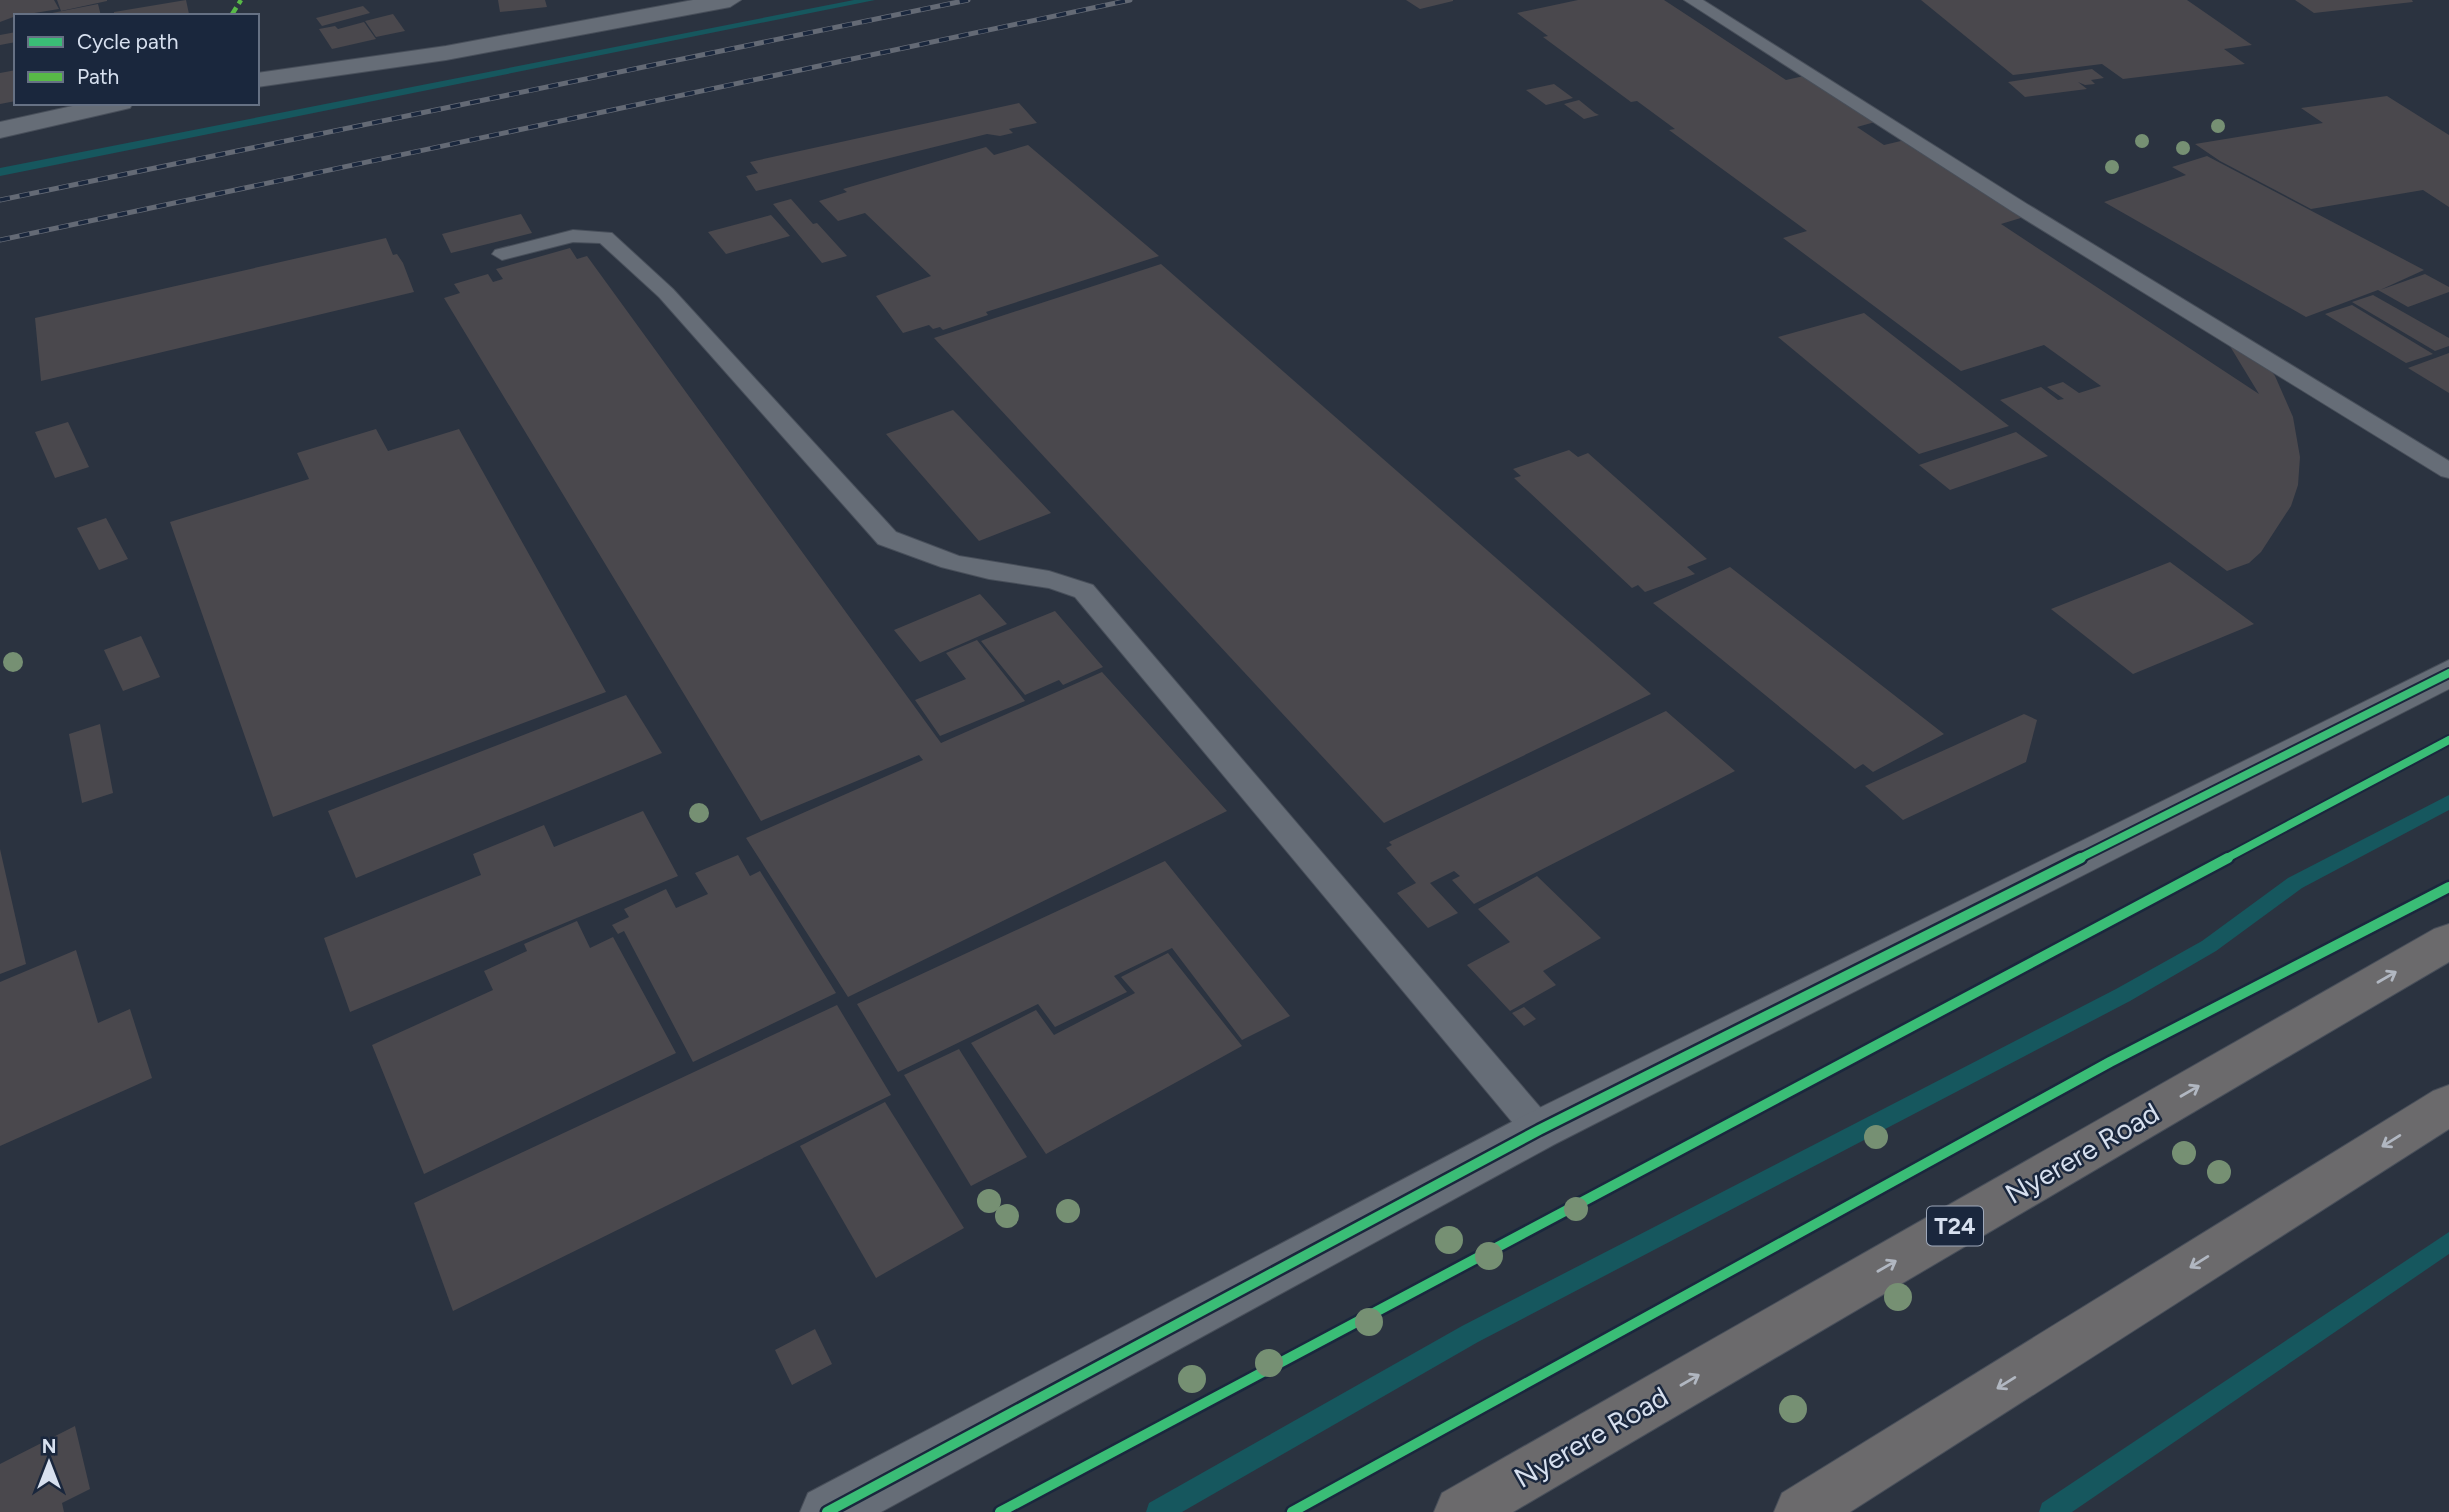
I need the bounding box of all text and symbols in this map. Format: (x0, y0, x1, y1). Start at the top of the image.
legend (14, 14, 259, 105)
text: Cycle path (77, 29, 178, 54)
text: Path (77, 64, 119, 89)
one-way arrow (2376, 970, 2396, 984)
one-way arrow (2179, 1084, 2199, 1098)
street label: Nyerere Road (1999, 1095, 2165, 1211)
one-way arrow (2382, 1135, 2402, 1149)
road number: T24 (1927, 1206, 1983, 1246)
one-way arrow (2189, 1256, 2209, 1270)
one-way arrow (1876, 1259, 1896, 1273)
one-way arrow (1679, 1373, 1699, 1387)
one-way arrow (1997, 1376, 2016, 1391)
street label: Nyerere Road (1508, 1379, 1674, 1495)
north arrow (14, 1428, 84, 1498)
text: N (42, 1435, 56, 1458)

